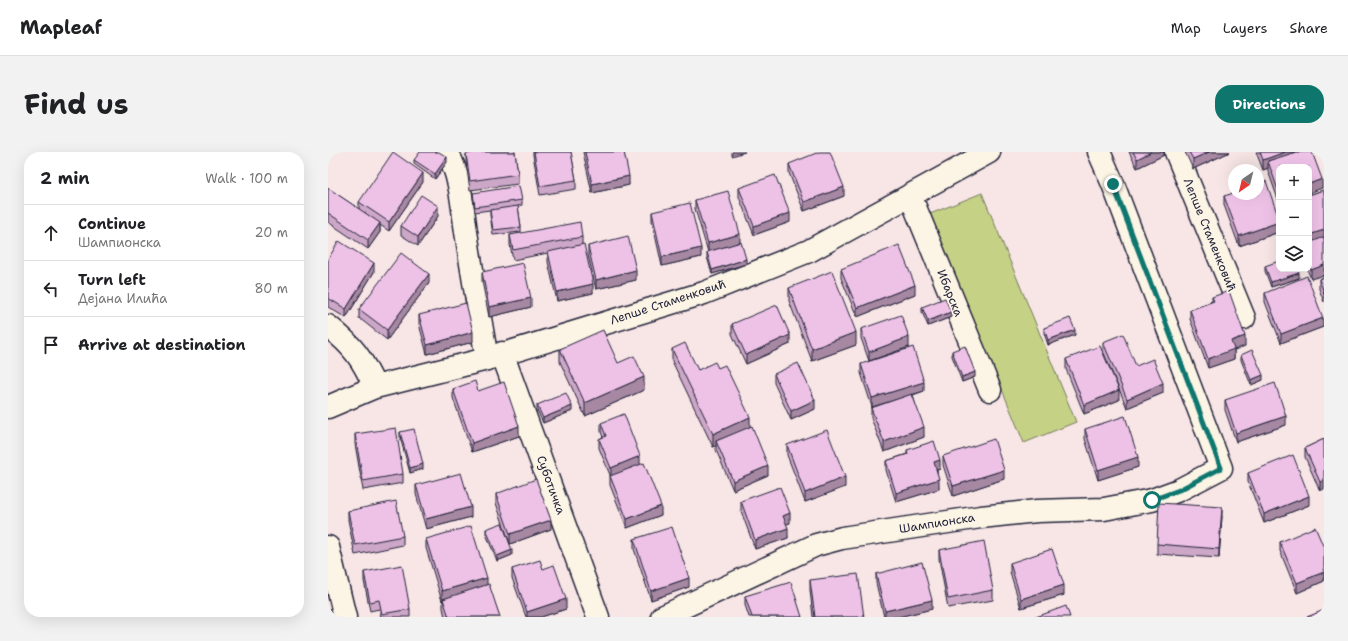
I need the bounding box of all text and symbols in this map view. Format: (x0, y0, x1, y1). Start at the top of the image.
text: Mapleaf (20, 15, 102, 40)
text: Map (1171, 19, 1201, 37)
text: Layers (1223, 19, 1267, 37)
text: Share (1289, 19, 1328, 37)
text: Find us (24, 85, 129, 123)
button: Directions (1215, 85, 1324, 123)
north arrow (1228, 164, 1264, 200)
map controls (1276, 164, 1312, 272)
button: + (1276, 164, 1312, 200)
text: 2 min (40, 167, 90, 189)
text: Walk · 100 m (205, 170, 288, 187)
route end (1104, 175, 1122, 193)
street label: Лепше Стаменковић (1180, 176, 1240, 294)
button: − (1276, 200, 1312, 236)
text: Continue (78, 214, 146, 234)
icon: ahead (40, 222, 62, 244)
text: 20 m (255, 224, 288, 241)
text: Шампионска (78, 234, 161, 251)
button: layers (1276, 236, 1312, 272)
street label: Ибарска (933, 267, 967, 319)
text: Turn left (78, 270, 146, 290)
street label: Лепше Стаменковић (608, 276, 728, 328)
icon: left (40, 278, 62, 300)
text: 80 m (254, 280, 288, 297)
text: Дејана Илића (78, 290, 167, 307)
icon: arrive (40, 334, 62, 356)
text: Arrive at destination (78, 335, 246, 355)
street label: Суботичка (533, 453, 569, 517)
route start (1143, 491, 1161, 509)
street label: Шампионска (898, 509, 977, 537)

